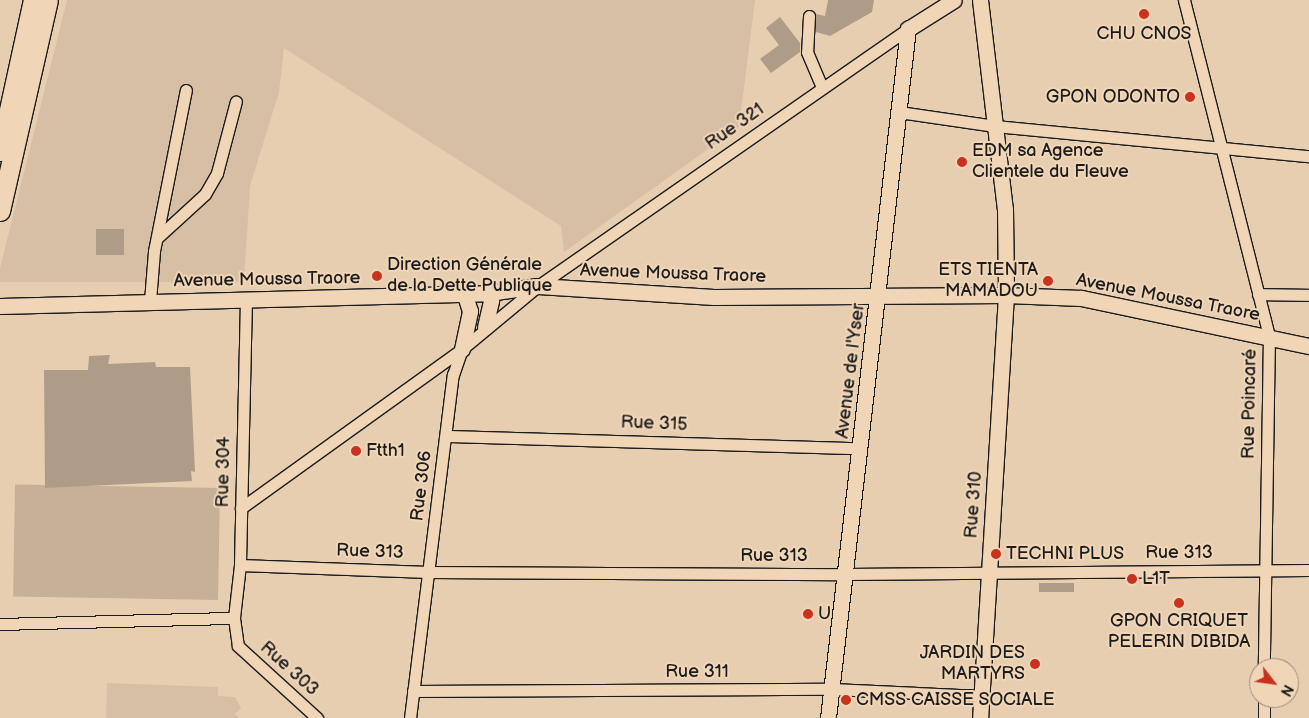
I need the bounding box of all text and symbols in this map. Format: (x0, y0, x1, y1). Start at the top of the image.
marker: CHU CNOS (1137, 7, 1151, 21)
place label: CHU CNOS (1097, 23, 1191, 45)
place label: GPON ODONTO (1046, 86, 1180, 108)
marker: GPON ODONTO (1184, 91, 1196, 103)
street label: Rue 321 (701, 99, 769, 155)
place label: EDM sa Agence Clientele du Fleuve (972, 141, 1129, 183)
marker: EDM sa Agence Clientele du Fleuve (956, 156, 968, 168)
place label: Direction Générale de la Dette Publique (387, 255, 552, 298)
street label: Avenue Moussa Traore (579, 260, 767, 288)
place label: ETS TIENTA MAMADOU (938, 260, 1038, 302)
street label: Avenue Moussa Traore (173, 268, 361, 292)
marker: Direction Générale de la Dette Publique (371, 270, 383, 282)
street label: Avenue Moussa Traore (1074, 270, 1262, 326)
marker: ETS TIENTA MAMADOU (1042, 275, 1054, 287)
street label: Avenue de l'Yser (832, 302, 870, 440)
street label: Rue Poincaré (1238, 349, 1262, 459)
street label: Rue 315 (620, 412, 688, 436)
street label: Rue 304 (213, 436, 235, 508)
place label: Ftth1 (366, 440, 405, 462)
marker: Ftth1 (350, 445, 362, 457)
street label: Rue 306 (407, 449, 437, 523)
street label: Rue 310 (961, 471, 987, 539)
street label: Rue 313 (336, 540, 404, 564)
street label: Rue 313 (1145, 542, 1213, 564)
place label: TECHNI PLUS (1006, 543, 1124, 565)
street label: Rue 313 (740, 545, 808, 567)
marker: TECHNI PLUS (990, 548, 1002, 560)
place label: L1T (1142, 568, 1170, 590)
marker: L1T (1126, 573, 1138, 585)
marker: GPON CRIQUET PELERIN DIBIDA (1173, 597, 1185, 609)
place label: U (818, 603, 831, 625)
marker: U (802, 608, 814, 620)
place label: GPON CRIQUET PELERIN DIBIDA (1108, 611, 1250, 654)
street label: Rue 303 (255, 637, 323, 701)
place label: JARDIN DES MARTYRS (920, 643, 1025, 686)
marker: JARDIN DES MARTYRS (1029, 658, 1041, 670)
north arrow (1249, 658, 1299, 708)
street label: Rue 311 (665, 661, 729, 683)
text: N (1277, 681, 1297, 699)
place label: CMSS CAISSE SOCIALE (856, 689, 1055, 711)
marker: CMSS CAISSE SOCIALE (840, 694, 852, 706)

